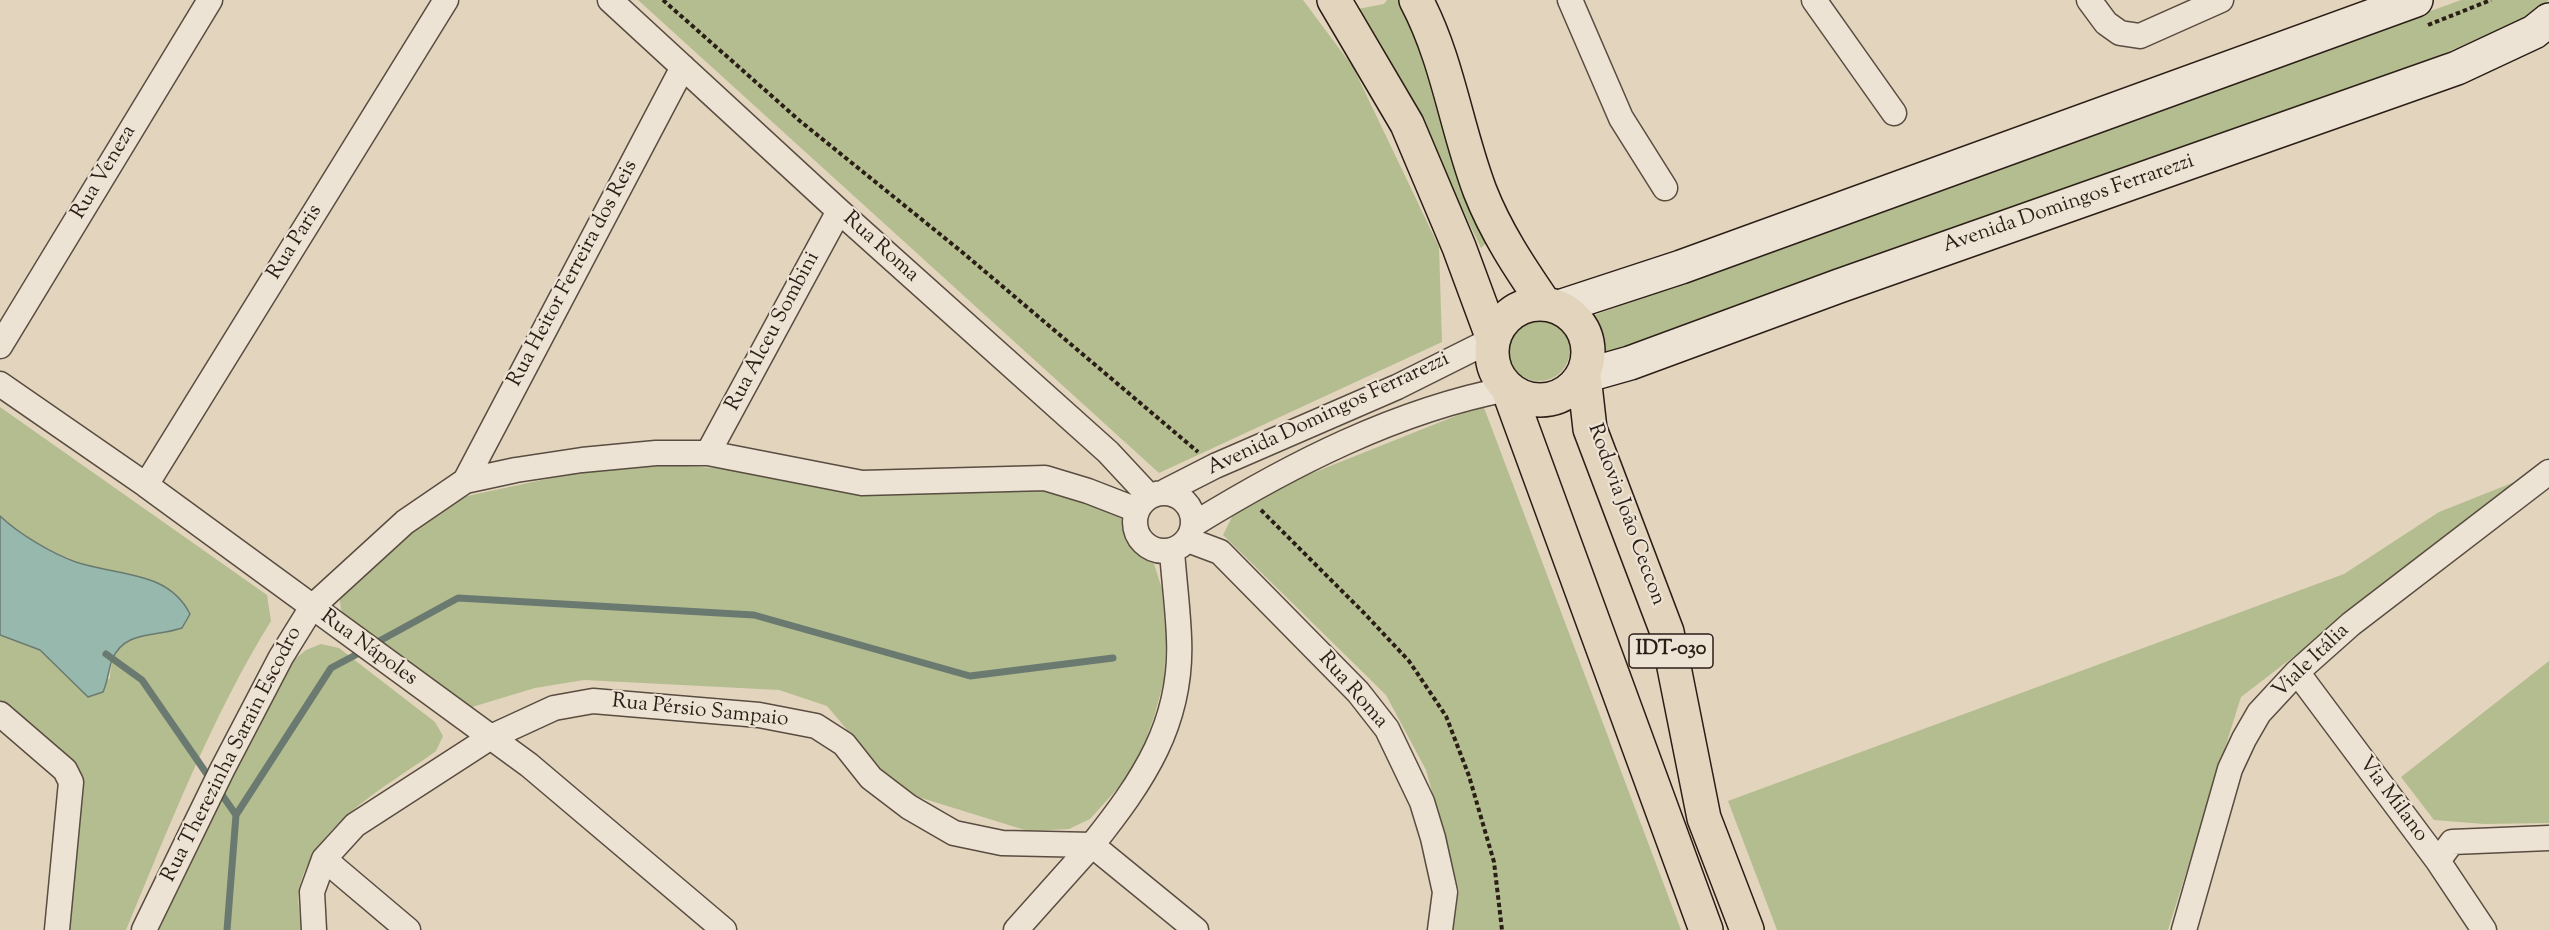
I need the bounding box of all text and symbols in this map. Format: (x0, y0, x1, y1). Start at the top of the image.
street label: Rua Veneza (67, 122, 143, 224)
street label: Avenida Domingos Ferrarezzi (1940, 150, 2198, 260)
street label: Rua Heitor Ferreira dos Reis (504, 156, 644, 392)
street label: Rua Paris (263, 201, 329, 285)
street label: Rua Roma (837, 207, 923, 289)
street label: Rua Alceu Sombini (722, 248, 826, 416)
street label: Avenida Domingos Ferrarezzi (1204, 348, 1454, 482)
street label: Rodovia João Ceccon (1580, 421, 1670, 609)
street label: Rua Nápoles (315, 605, 421, 693)
street label: Viale Itália (2269, 619, 2355, 705)
street label: Rua Therezinha Sarain Escodro (158, 623, 308, 887)
road number: IDT-030 (1629, 634, 1713, 668)
street label: Rua Roma (1312, 647, 1392, 735)
street label: Rua Pérsio Sampaio (610, 690, 790, 734)
street label: Via Milano (2352, 752, 2432, 848)

